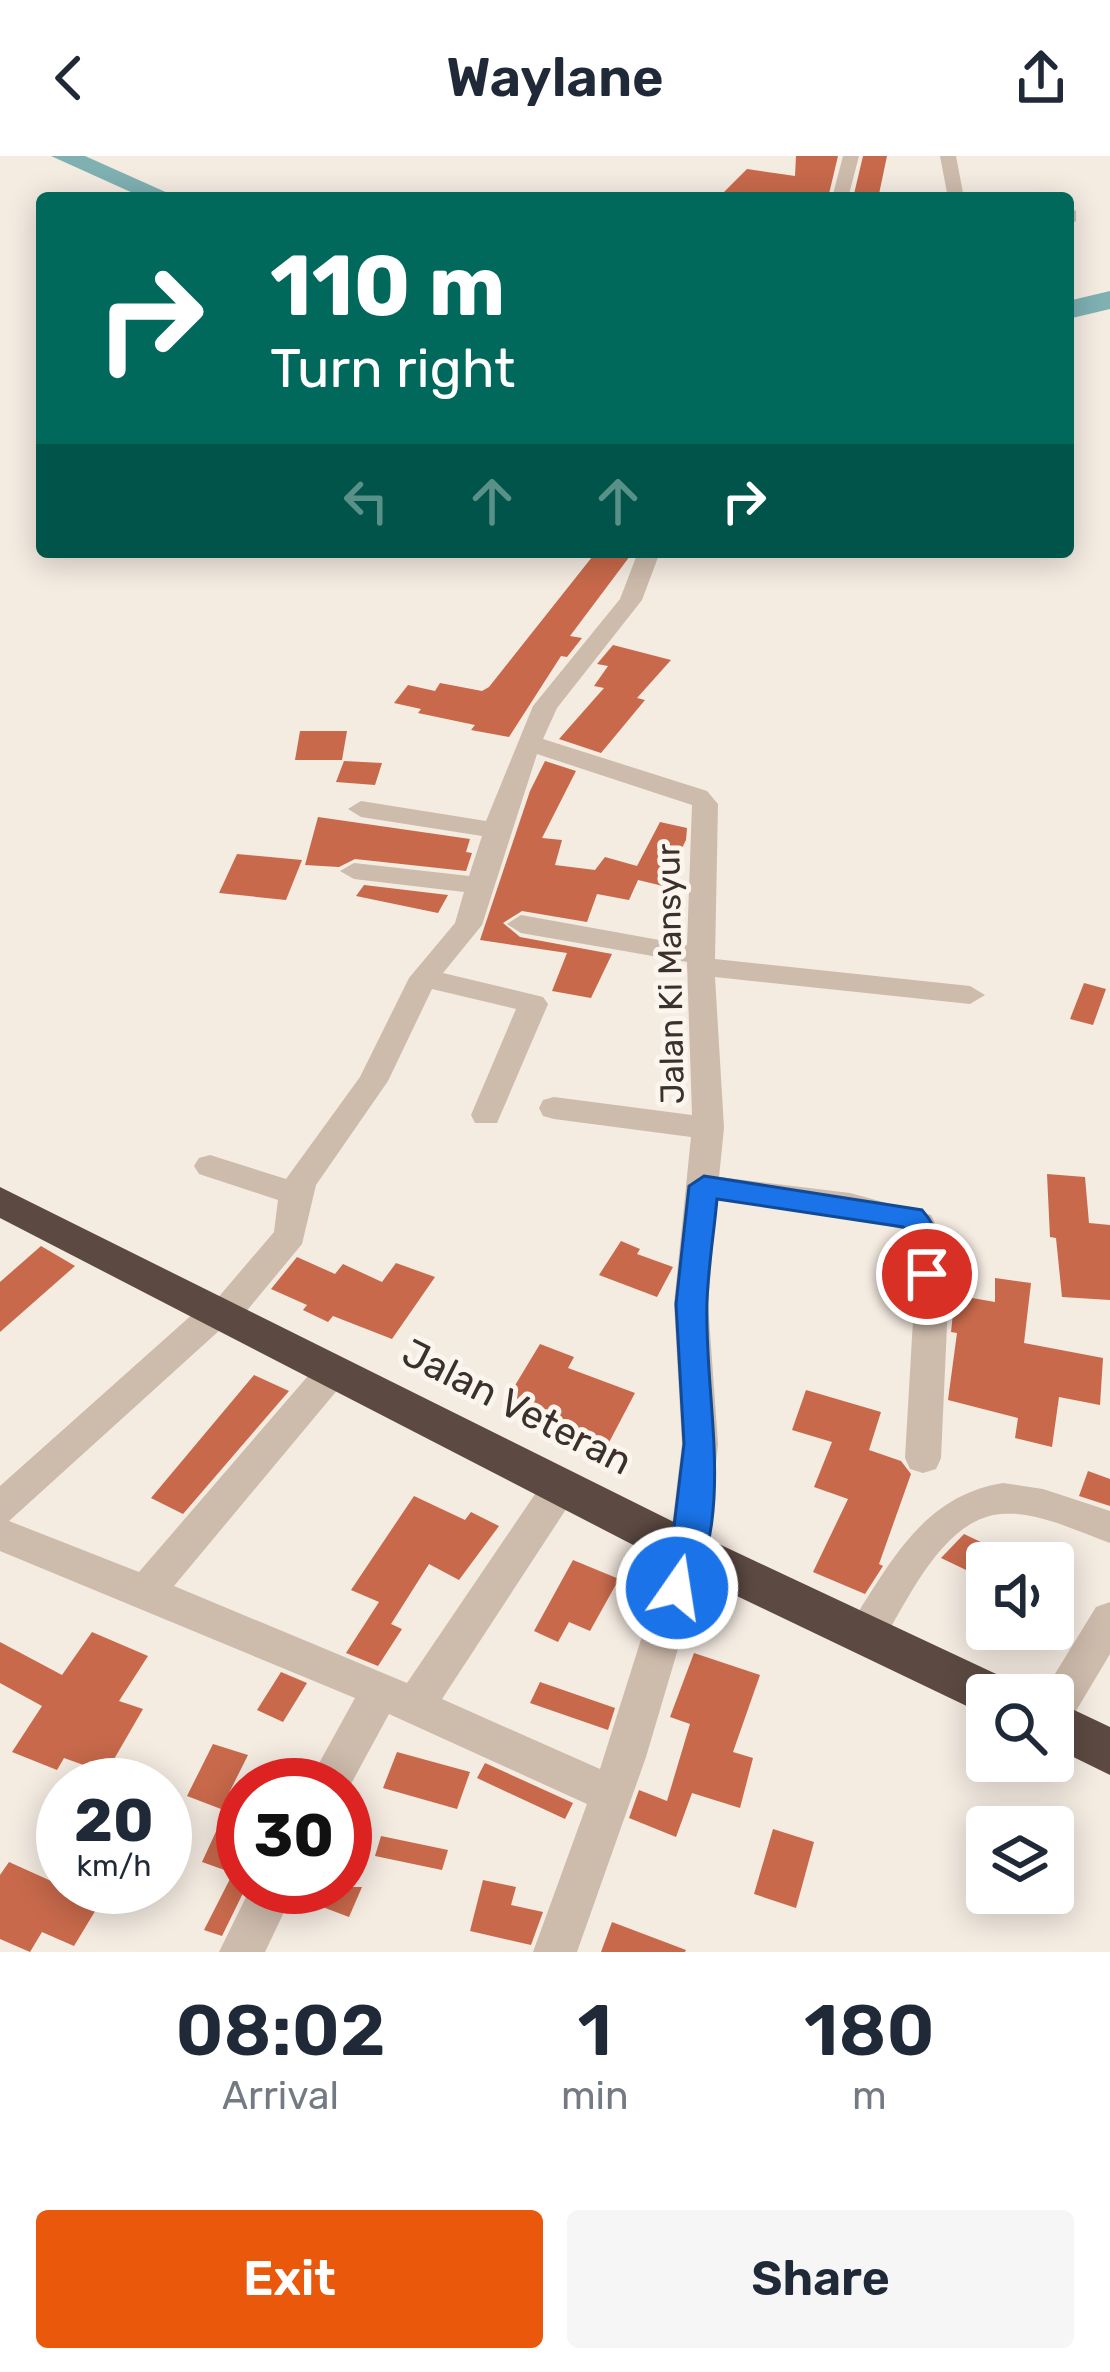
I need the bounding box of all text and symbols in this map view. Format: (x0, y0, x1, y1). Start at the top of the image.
icon: back (36, 45, 102, 111)
icon: share (1008, 45, 1074, 111)
text: Waylane (446, 46, 664, 110)
text: 110 m (270, 236, 505, 336)
icon: right (72, 240, 228, 396)
text: Turn right (270, 337, 515, 401)
icon: left (333, 468, 399, 534)
icon: ahead (459, 468, 525, 534)
icon: ahead (585, 468, 651, 534)
icon: right (711, 468, 777, 534)
street label: Jalan Ki Mansyur (648, 843, 692, 1105)
pin (876, 1223, 978, 1325)
icon: arrive (894, 1241, 960, 1307)
street label: Jalan Veteran (395, 1329, 639, 1485)
position arrow (614, 1525, 740, 1651)
map controls (966, 1542, 1074, 1914)
button: sound (966, 1542, 1074, 1650)
button: search (966, 1674, 1074, 1782)
speed limit sign: 30 (216, 1758, 372, 1914)
text: 20 (74, 1785, 154, 1856)
button: layers (966, 1806, 1074, 1914)
text: km/h (77, 1848, 151, 1884)
text: 08:02 (175, 1988, 386, 2073)
text: 1 (578, 1988, 612, 2073)
text: 180 (804, 1988, 935, 2073)
text: Arrival (222, 2073, 339, 2119)
text: min (561, 2073, 629, 2119)
text: m (852, 2073, 887, 2119)
button: Exit (36, 2210, 543, 2348)
button: Share (567, 2210, 1074, 2348)

